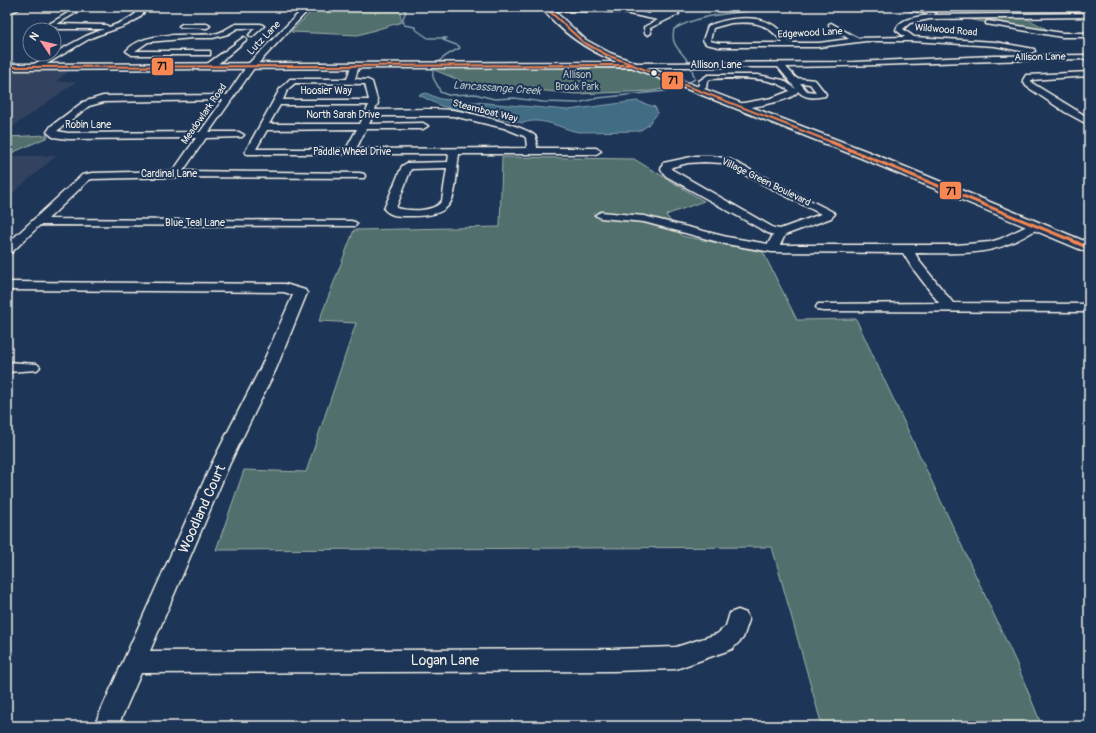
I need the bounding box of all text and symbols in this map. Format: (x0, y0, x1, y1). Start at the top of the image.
street label: Lutz Lane (245, 18, 283, 58)
street label: Wildwood Road (914, 21, 978, 39)
north arrow (22, 22, 62, 62)
street label: Edgewood Lane (777, 25, 843, 41)
text: N (27, 29, 42, 43)
street label: Allison Lane (1014, 51, 1066, 63)
line badge: 71 (151, 57, 174, 76)
street label: Allison Lane (690, 59, 742, 71)
text: 71 (157, 60, 167, 73)
unlabelled marker (649, 68, 659, 78)
park label: Allison Brook Park (555, 69, 600, 93)
line badge: 71 (661, 71, 684, 90)
text: 71 (668, 74, 678, 87)
water label: Lancassange Creek (453, 78, 543, 98)
street label: Meadowlark Road (179, 81, 229, 147)
street label: Hoosier Way (300, 85, 352, 97)
street label: Steamboat Way (451, 97, 519, 125)
street label: North Sarah Drive (306, 109, 380, 121)
street label: Robin Lane (65, 119, 111, 131)
street label: Paddle Wheel Drive (313, 146, 391, 158)
street label: Village Green Boulevard (720, 155, 813, 209)
street label: Cardinal Lane (141, 168, 197, 180)
line badge: 71 (939, 181, 962, 200)
text: 71 (946, 185, 956, 198)
street label: Blue Teal Lane (165, 217, 225, 229)
street label: Woodland Court (175, 462, 229, 556)
street label: Logan Lane (411, 652, 479, 669)

